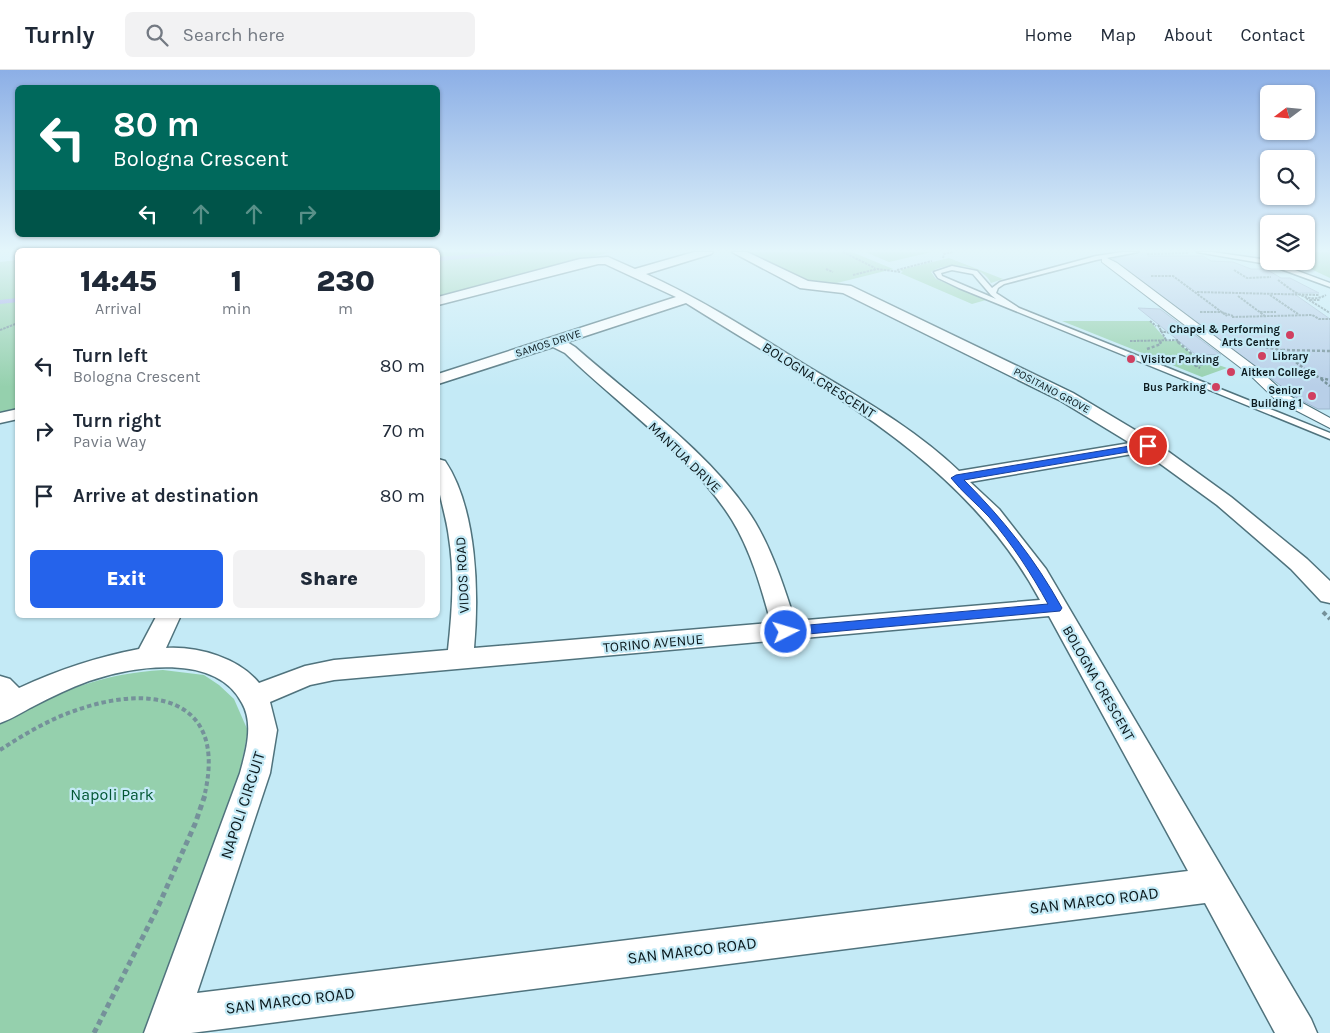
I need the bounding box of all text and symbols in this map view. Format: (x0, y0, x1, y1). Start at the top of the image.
search box (125, 12, 475, 57)
text: Turnly (25, 21, 95, 49)
icon: search (143, 21, 171, 49)
text: Search here (183, 24, 285, 46)
text: Home (1024, 24, 1072, 46)
text: Map (1100, 24, 1136, 46)
text: About (1164, 24, 1213, 46)
text: Contact (1241, 24, 1305, 46)
north arrow (1260, 85, 1315, 140)
map controls (1260, 85, 1315, 270)
text: 80 m (113, 104, 200, 145)
icon: left (30, 105, 95, 170)
text: Bologna Crescent (113, 146, 288, 172)
button: search (1260, 150, 1315, 205)
icon: left (134, 200, 162, 228)
icon: ahead (187, 200, 215, 228)
icon: ahead (240, 200, 268, 228)
icon: right (293, 200, 321, 228)
button: layers (1260, 215, 1315, 270)
text: 14:45 (80, 263, 157, 299)
text: 1 (231, 263, 242, 299)
text: 230 (316, 263, 375, 299)
text: Arrival (95, 299, 142, 318)
text: min (222, 299, 251, 318)
text: m (338, 299, 353, 318)
place label: Chapel & Performing Arts Centre (1169, 323, 1281, 349)
street label: SAMOS DRIVE (514, 327, 583, 360)
marker: Chapel & Performing Arts Centre (1284, 329, 1296, 341)
street label: BOLOGNA CRESCENT (759, 339, 878, 422)
text: Turn left (73, 345, 148, 367)
marker: Library (1256, 350, 1268, 362)
place label: Library (1272, 350, 1309, 363)
icon: left (30, 352, 58, 380)
marker: Visitor Parking (1125, 353, 1137, 365)
place label: Visitor Parking (1141, 353, 1219, 366)
text: 80 m (380, 355, 425, 377)
street label: POSITANO GROVE (1011, 365, 1092, 416)
marker: Aitken College (1225, 366, 1237, 378)
place label: Aitken College (1241, 366, 1316, 379)
text: Bologna Crescent (73, 367, 201, 386)
place label: Bus Parking (1143, 381, 1207, 394)
marker: Bus Parking (1210, 381, 1222, 393)
place label: Senior Building 1 (1251, 384, 1303, 410)
marker: Senior Building 1 (1306, 390, 1318, 402)
text: Turn right (73, 410, 162, 432)
icon: right (30, 417, 58, 445)
street label: MANTUA DRIVE (645, 418, 725, 496)
text: 70 m (383, 420, 425, 442)
pin (1127, 425, 1169, 467)
text: Pavia Way (73, 432, 146, 451)
icon: arrive (1134, 432, 1162, 460)
icon: arrive (30, 482, 58, 510)
text: Arrive at destination (73, 485, 259, 507)
text: 80 m (380, 485, 425, 507)
street label: VIDOS ROAD (452, 536, 473, 614)
button: Exit (30, 550, 223, 608)
button: Share (233, 550, 425, 608)
position arrow (759, 605, 811, 657)
street label: BOLOGNA CRESCENT (1059, 623, 1138, 744)
street label: TORINO AVENUE (602, 631, 704, 656)
street label: NAPOLI CIRCUIT (216, 749, 269, 861)
park label: Napoli Park (70, 785, 154, 804)
street label: SAN MARCO ROAD (1028, 883, 1160, 918)
street label: SAN MARCO ROAD (626, 933, 758, 968)
street label: SAN MARCO ROAD (224, 983, 356, 1018)

